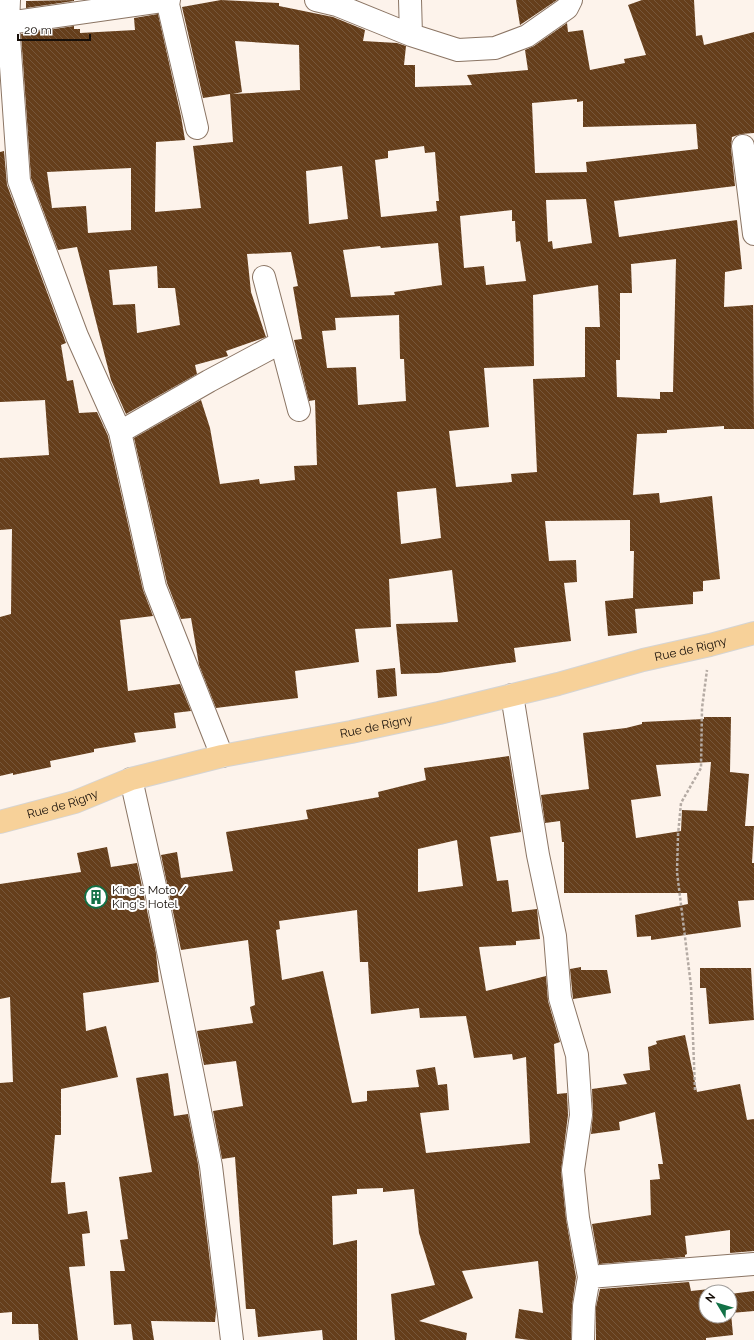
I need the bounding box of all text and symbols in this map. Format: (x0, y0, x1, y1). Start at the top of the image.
scale bar (18, 16, 90, 42)
text: 20 m (24, 23, 52, 37)
street label: Rue de Rigny (653, 634, 729, 664)
street label: Rue de Rigny (339, 712, 414, 741)
street label: Rue de Rigny (25, 786, 101, 822)
place label: King's Moto / King's Hotel (112, 883, 187, 911)
building icon: King's Moto / King's Hotel (83, 884, 109, 910)
north arrow (698, 1284, 738, 1324)
text: N (703, 1291, 718, 1305)

